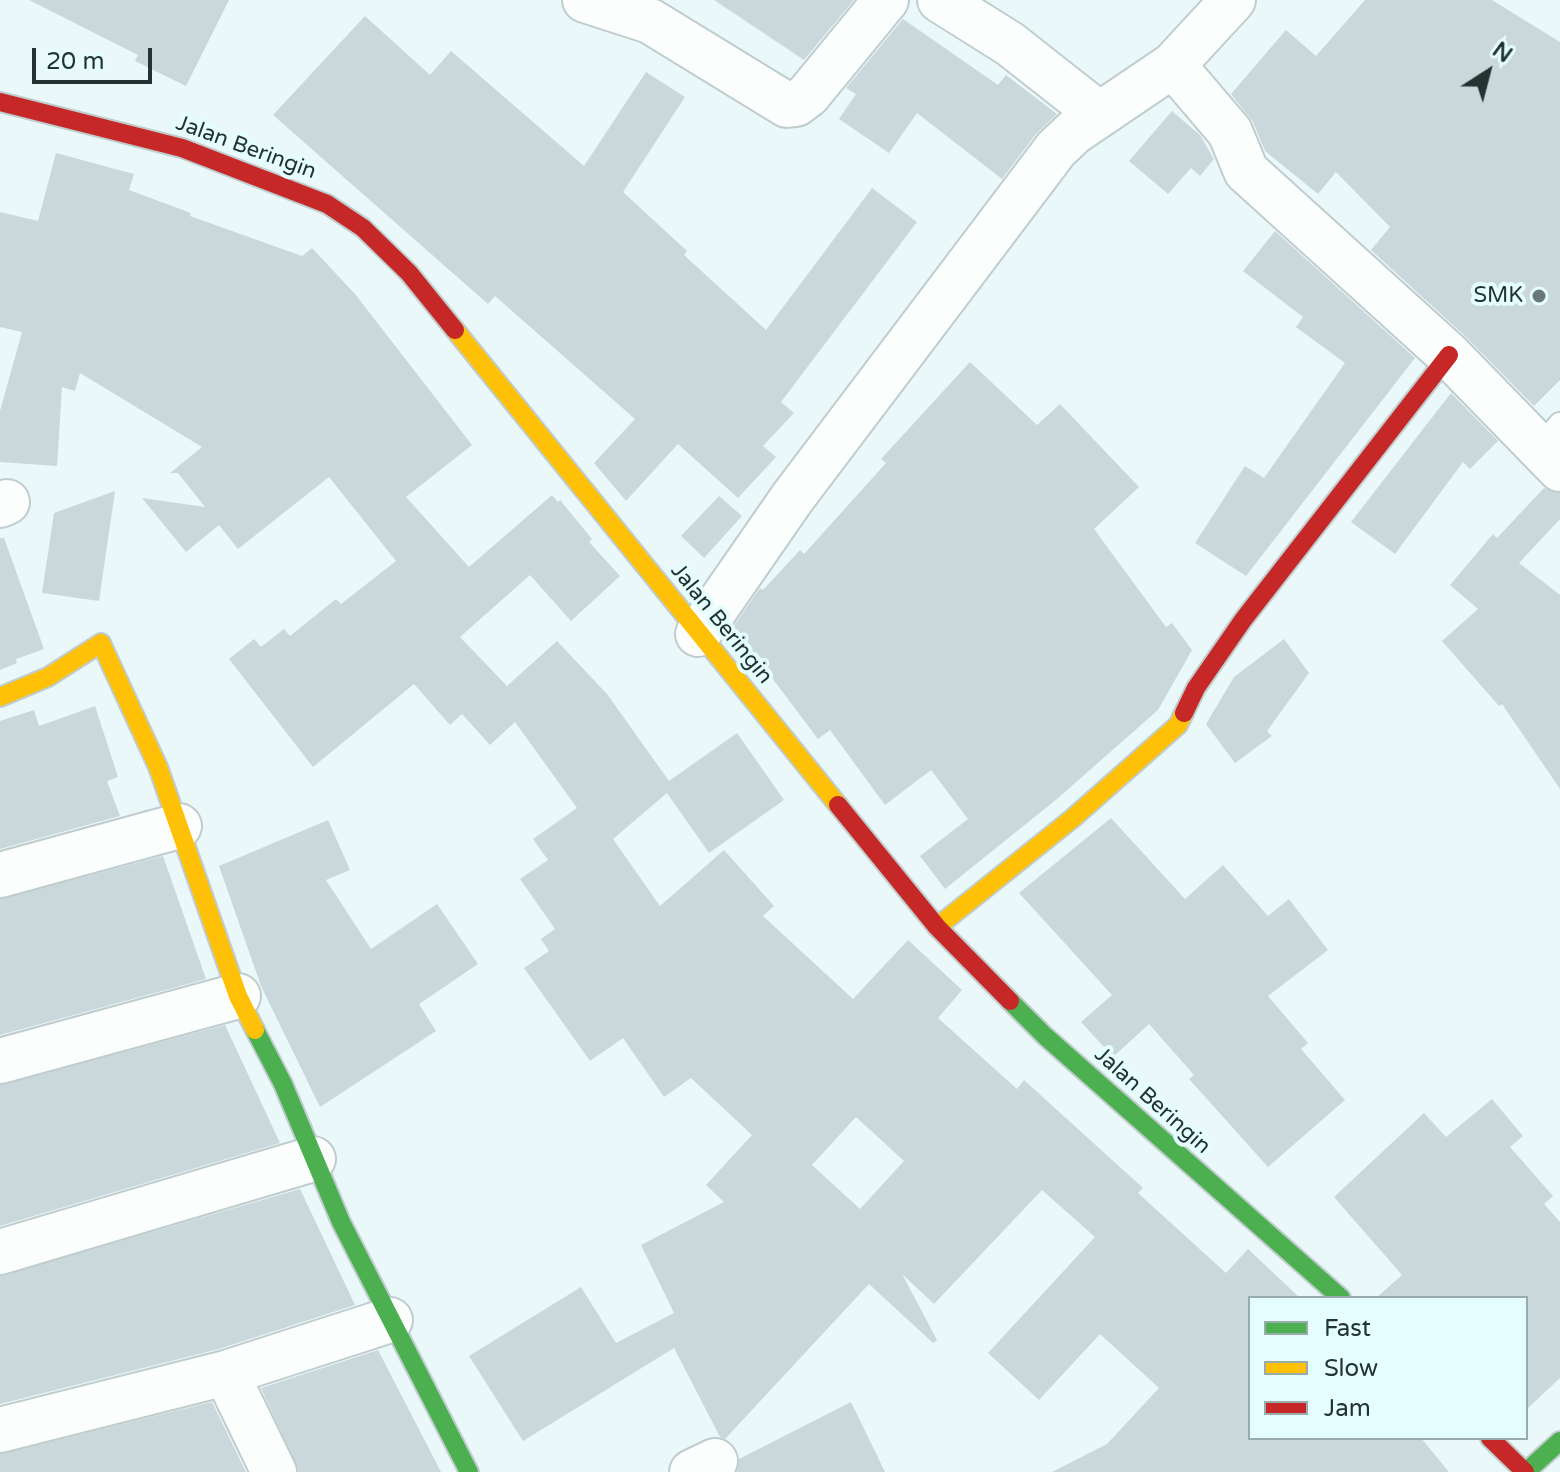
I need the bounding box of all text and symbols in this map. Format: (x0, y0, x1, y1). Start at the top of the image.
scale bar (36, 32, 156, 82)
north arrow (1448, 32, 1528, 112)
text: N (1487, 37, 1517, 68)
text: 20 m (46, 47, 104, 76)
street label: Jalan Beringin (172, 110, 320, 186)
place label: SMK (1473, 283, 1523, 309)
marker: SMK (1530, 287, 1548, 305)
street label: Jalan Beringin (664, 558, 778, 690)
street label: Jalan Beringin (1088, 1042, 1216, 1160)
legend (1248, 1296, 1528, 1440)
text: Fast (1324, 1314, 1371, 1343)
text: Slow (1324, 1354, 1378, 1383)
text: Jam (1324, 1394, 1371, 1423)

